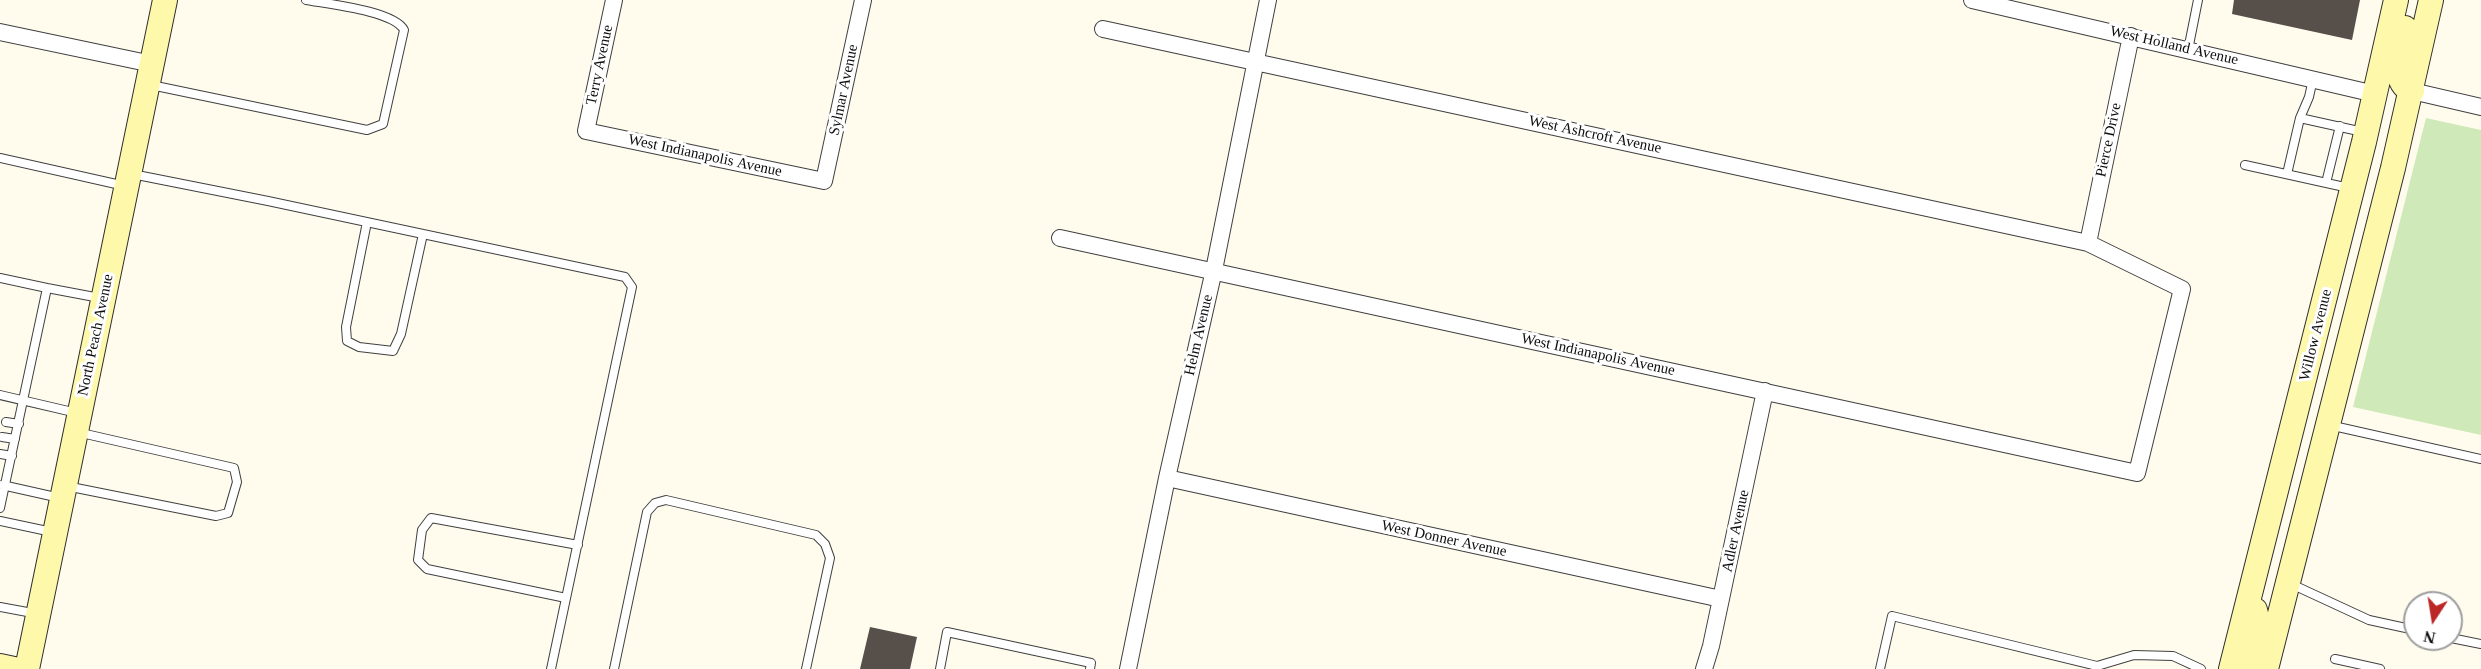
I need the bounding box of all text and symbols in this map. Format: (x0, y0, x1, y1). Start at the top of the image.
street label: West Holland Avenue (2108, 22, 2240, 70)
street label: Terry Avenue (583, 23, 617, 107)
street label: Sylmar Avenue (826, 43, 862, 137)
street label: Pierce Drive (2092, 101, 2126, 179)
street label: West Ashcroft Avenue (1527, 112, 1663, 158)
street label: West Indianapolis Avenue (626, 131, 784, 181)
street label: North Peach Avenue (74, 273, 118, 397)
street label: Willow Avenue (2296, 287, 2336, 383)
street label: Helm Avenue (1181, 293, 1217, 377)
street label: West Indianapolis Avenue (1519, 330, 1677, 380)
street label: Adler Avenue (1719, 488, 1753, 574)
street label: West Donner Avenue (1380, 517, 1508, 561)
north arrow (2403, 591, 2463, 651)
text: N (2422, 628, 2437, 647)

